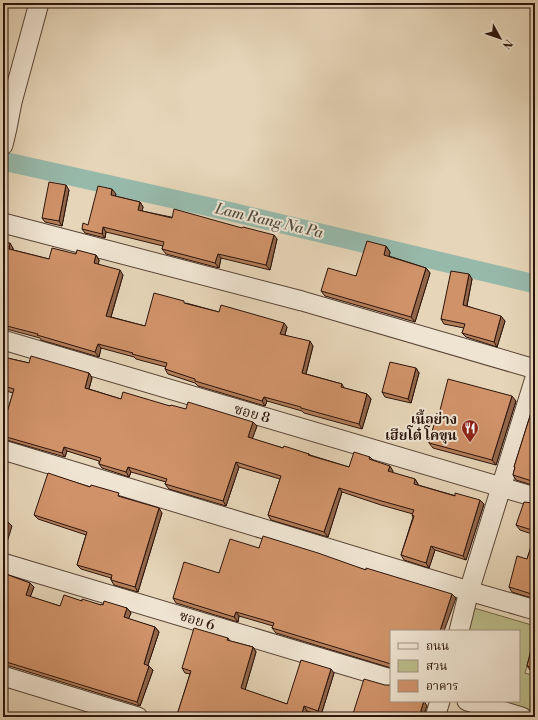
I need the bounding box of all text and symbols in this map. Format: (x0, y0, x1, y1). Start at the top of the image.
north arrow (480, 18, 520, 58)
text: N (499, 36, 515, 52)
water label: Lam Rang Na Pa (212, 199, 325, 243)
street label: ซอย 8 (232, 400, 272, 428)
place label: เนื้อย่าง เฮียโต๋ โคขุน (385, 409, 458, 445)
restaurant icon: เนื้อย่าง เฮียโต๋ โคขุน (460, 418, 480, 443)
street label: ซอย 6 (177, 607, 218, 635)
legend (390, 630, 520, 702)
text: ถนน (426, 639, 449, 654)
text: สวน (426, 659, 448, 674)
text: อาคาร (426, 679, 458, 694)

